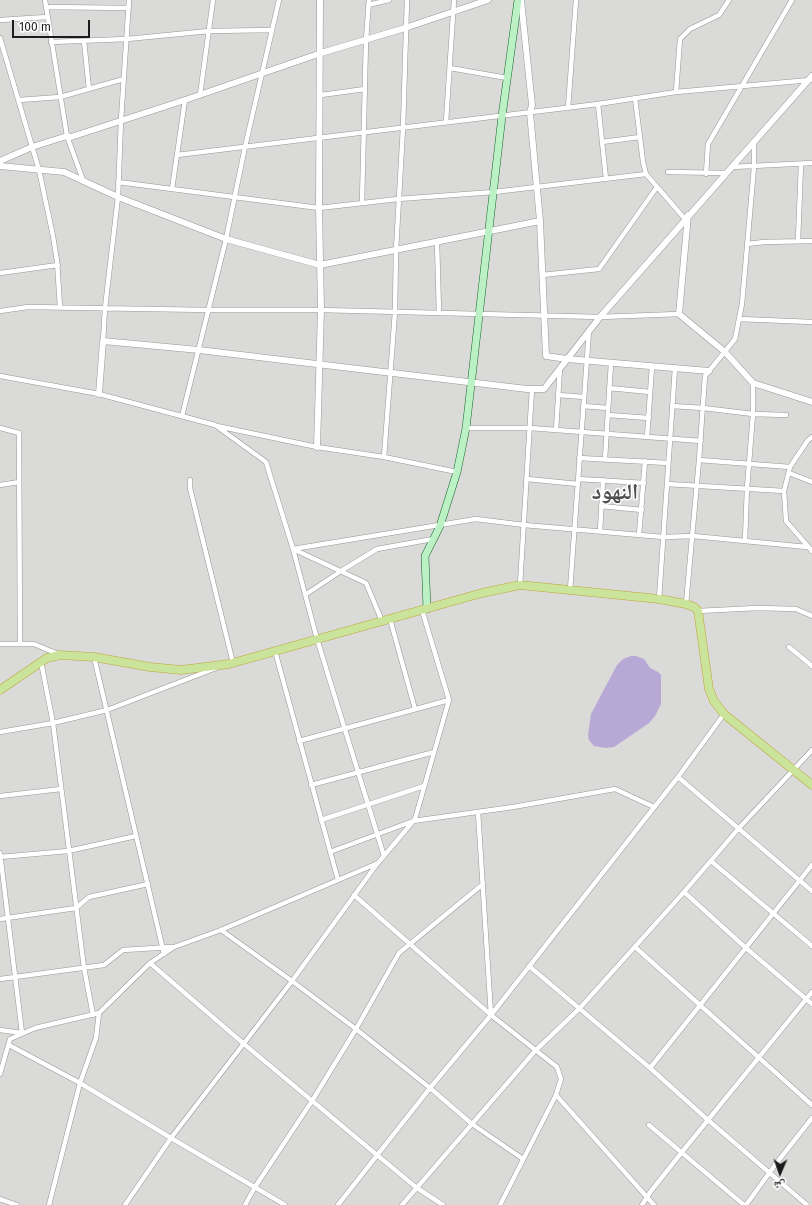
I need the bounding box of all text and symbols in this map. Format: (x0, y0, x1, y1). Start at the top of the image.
scale bar (14, 12, 92, 38)
text: 100 m (19, 20, 51, 34)
district label: النهود (592, 480, 638, 506)
north arrow (760, 1153, 800, 1193)
text: ش (774, 1179, 786, 1192)

